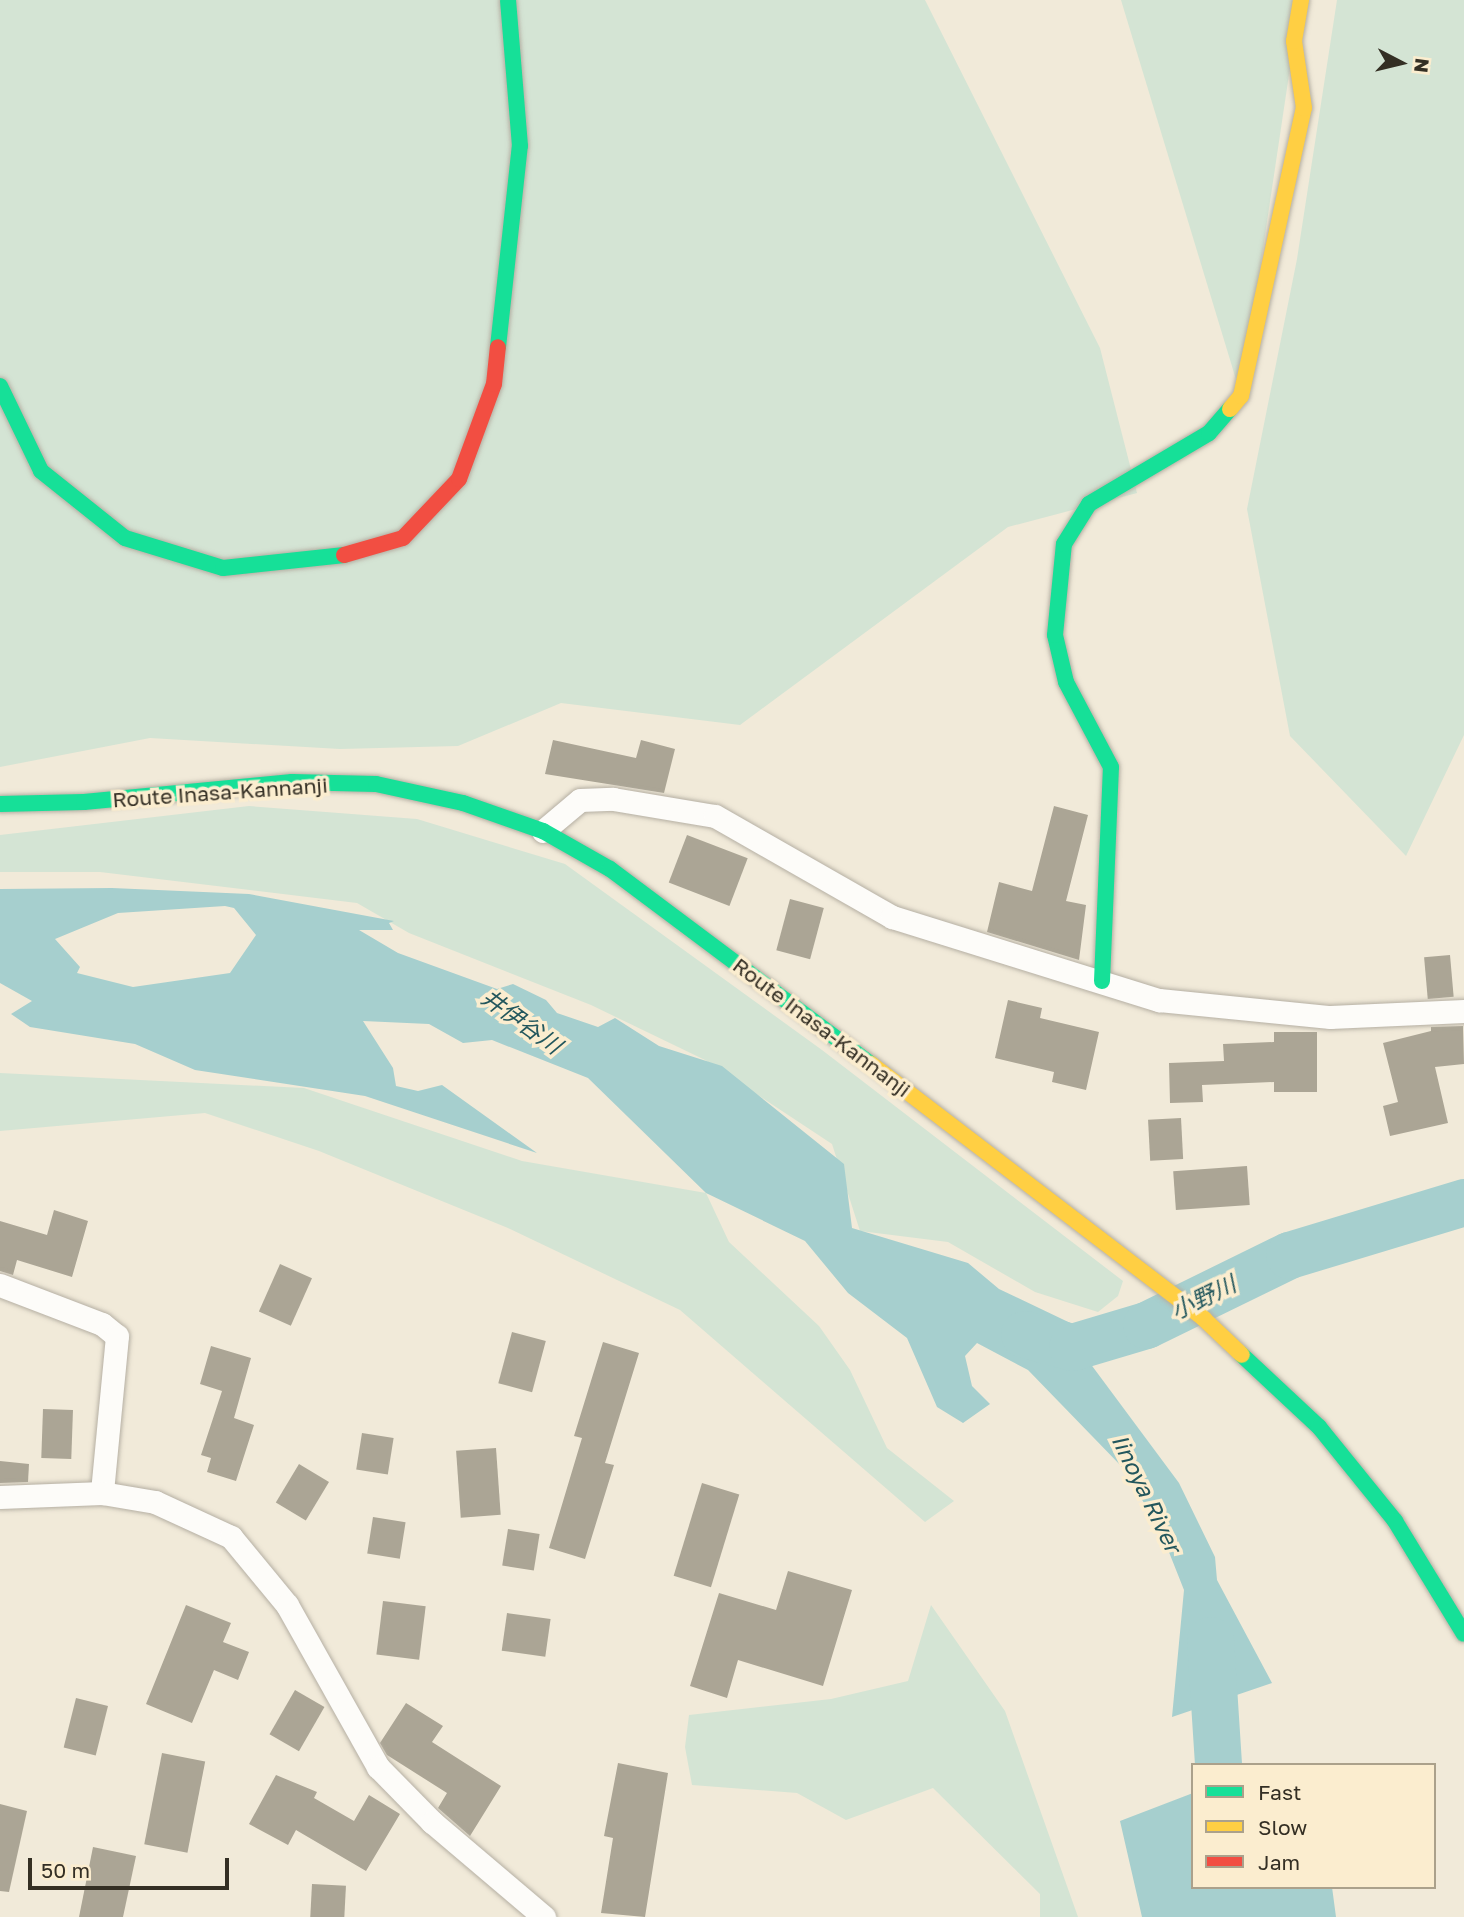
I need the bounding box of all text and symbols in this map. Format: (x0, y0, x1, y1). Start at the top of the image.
north arrow (1366, 28, 1436, 98)
text: N (1410, 57, 1435, 74)
street label: Route Inasa-Kannanji (112, 772, 328, 812)
street label: Route Inasa-Kannanji (728, 952, 916, 1102)
water label: 井伊谷川 (477, 983, 567, 1059)
water label: 小野川 (1166, 1269, 1240, 1325)
water label: Iinoya River (1106, 1429, 1188, 1557)
legend (1191, 1763, 1436, 1889)
text: Fast (1258, 1779, 1301, 1805)
text: Slow (1258, 1814, 1307, 1840)
scale bar (32, 1843, 233, 1887)
text: Jam (1258, 1849, 1300, 1875)
text: 50 m (41, 1857, 90, 1883)

